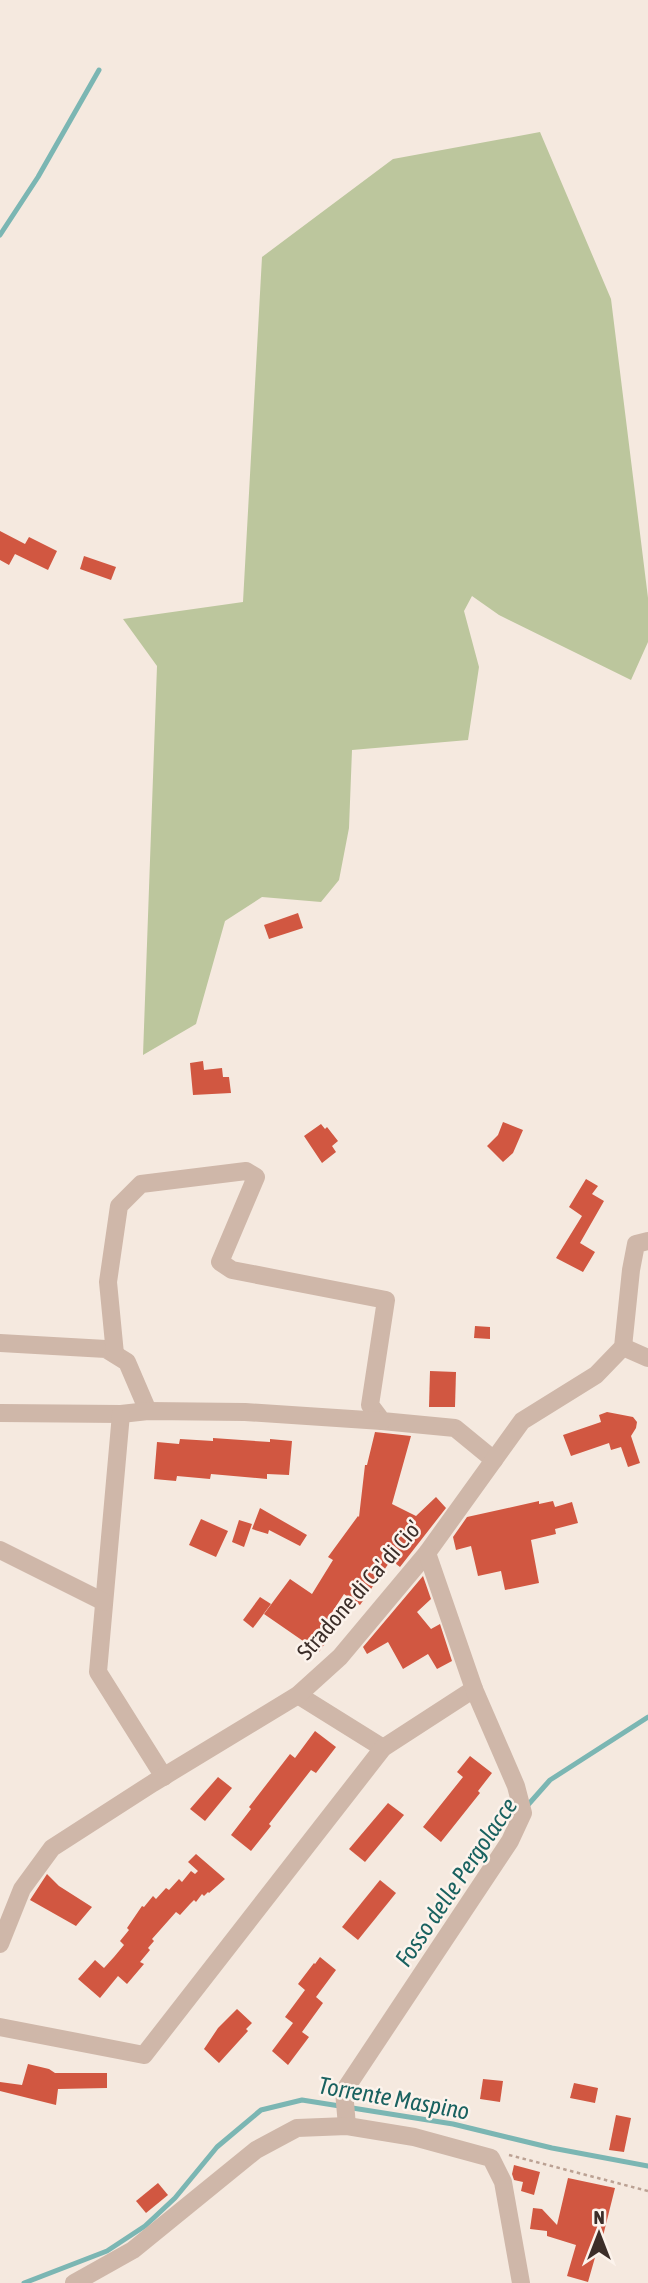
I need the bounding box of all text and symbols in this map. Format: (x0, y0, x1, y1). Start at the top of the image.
street label: Stradone di Ca' di Cio' (292, 1515, 426, 1665)
water label: Fosso delle Pergolacce (390, 1793, 522, 1971)
water label: Torrente Maspino (316, 2071, 472, 2125)
north arrow (564, 2199, 634, 2269)
text: N (593, 2206, 605, 2228)

